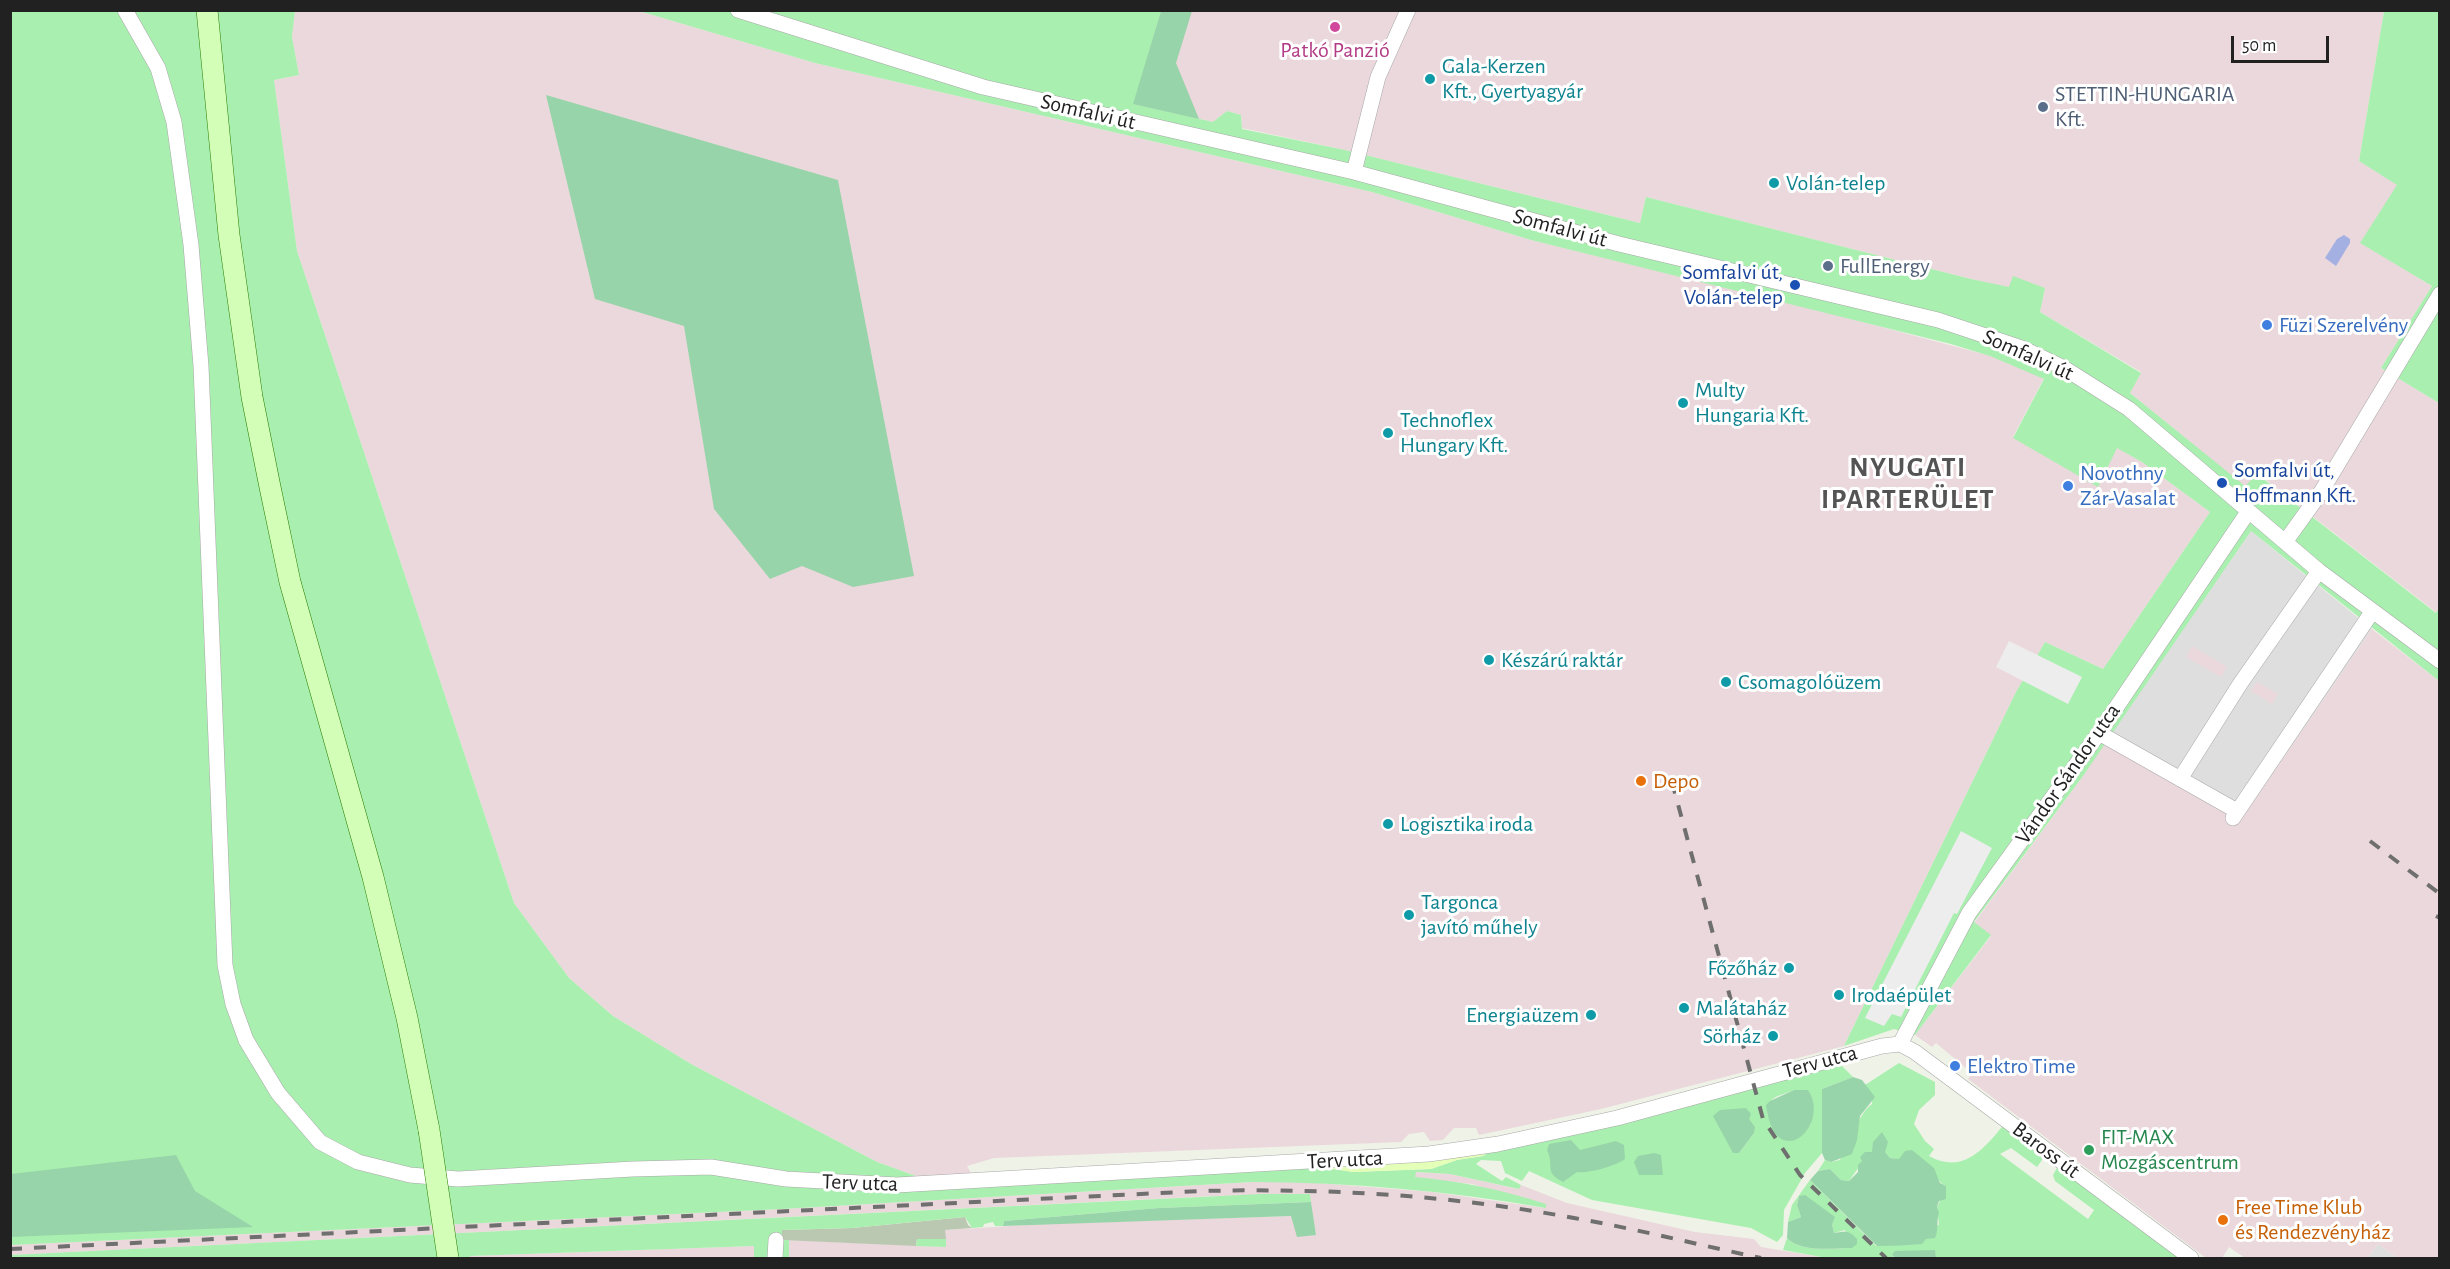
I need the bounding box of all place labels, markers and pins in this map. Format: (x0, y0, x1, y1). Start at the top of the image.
marker: Patkó Panzió (1328, 20, 1342, 34)
place label: Patkó Panzió (1280, 37, 1390, 63)
place label: Gala-Kerzen Kft., Gyertyagyár (1442, 53, 1583, 104)
marker: Gala-Kerzen Kft., Gyertyagyár (1423, 72, 1437, 86)
place label: STETTIN-HUNGARIA Kft. (2055, 81, 2235, 132)
marker: STETTIN-HUNGARIA Kft. (2036, 100, 2050, 114)
place label: Volán-telep (1786, 170, 1885, 196)
marker: Volán-telep (1767, 176, 1781, 190)
place label: FullEnergy (1840, 253, 1930, 279)
place label: Somfalvi út, Volán-telep (1682, 259, 1783, 310)
marker: FullEnergy (1821, 259, 1835, 273)
marker: Somfalvi út, Volán-telep (1788, 278, 1802, 292)
place label: Füzi Szerelvény (2279, 312, 2408, 338)
marker: Füzi Szerelvény (2260, 318, 2274, 332)
place label: Multy Hungaria Kft. (1695, 377, 1809, 428)
marker: Multy Hungaria Kft. (1676, 396, 1690, 410)
place label: Technoflex Hungary Kft. (1400, 407, 1508, 458)
marker: Technoflex Hungary Kft. (1381, 426, 1395, 440)
place label: Somfalvi út, Hoffmann Kft. (2234, 457, 2356, 508)
place label: Novothny Zár-Vasalat (2080, 460, 2175, 512)
marker: Somfalvi út, Hoffmann Kft. (2215, 476, 2229, 490)
marker: Novothny Zár-Vasalat (2061, 479, 2075, 493)
place label: Készárú raktár (1501, 647, 1623, 673)
marker: Készárú raktár (1482, 653, 1496, 667)
place label: Csomagolóüzem (1738, 669, 1881, 695)
marker: Csomagolóüzem (1719, 675, 1733, 689)
place label: Depo (1653, 768, 1699, 794)
marker: Depo (1634, 774, 1648, 788)
place label: Logisztika iroda (1400, 811, 1533, 837)
marker: Logisztika iroda (1381, 817, 1395, 831)
place label: Targonca javító műhely (1421, 889, 1538, 940)
marker: Targonca javító műhely (1402, 908, 1416, 922)
place label: Főzőház (1708, 955, 1777, 981)
marker: Főzőház (1782, 961, 1796, 975)
place label: Irodaépület (1851, 982, 1951, 1008)
marker: Irodaépület (1832, 988, 1846, 1002)
place label: Malátaház (1696, 995, 1787, 1021)
marker: Malátaház (1677, 1001, 1691, 1015)
place label: Energiaüzem (1466, 1002, 1579, 1028)
marker: Energiaüzem (1584, 1008, 1598, 1022)
place label: Sörház (1703, 1023, 1761, 1049)
marker: Sörház (1766, 1029, 1780, 1043)
place label: Elektro Time (1967, 1053, 2076, 1079)
marker: Elektro Time (1948, 1059, 1962, 1073)
place label: FIT-MAX Mozgáscentrum (2101, 1124, 2239, 1176)
marker: FIT-MAX Mozgáscentrum (2082, 1143, 2096, 1157)
place label: Free Time Klub és Rendezvényház (2235, 1194, 2391, 1246)
marker: Free Time Klub és Rendezvényház (2216, 1213, 2230, 1227)

